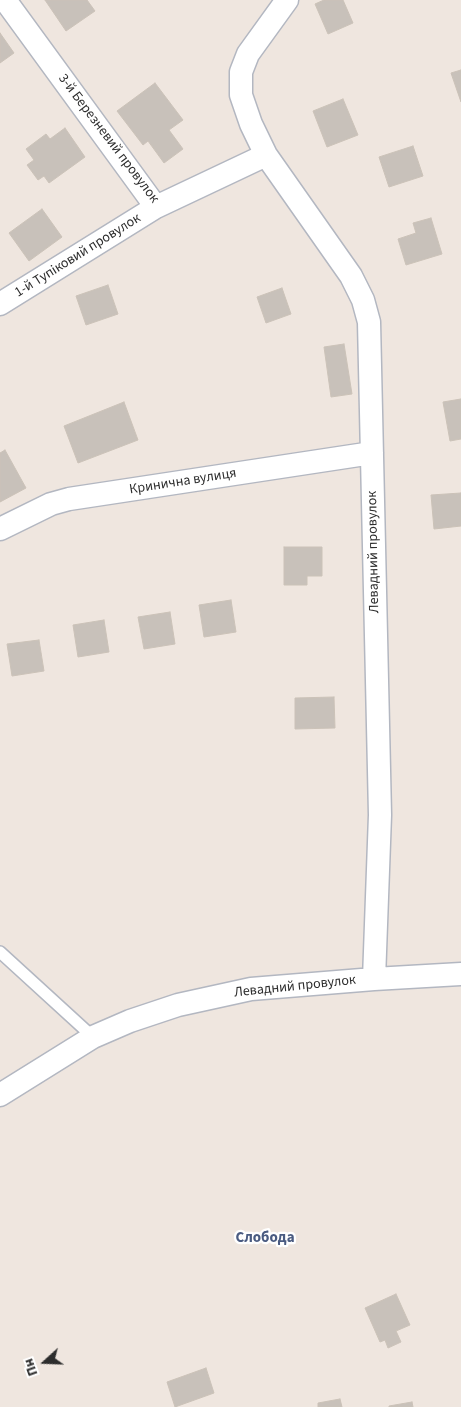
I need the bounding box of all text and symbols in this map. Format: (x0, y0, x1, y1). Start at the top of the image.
street label: 3-й Березневий провулок (54, 71, 162, 207)
street label: 1-й Тупіковий провулок (12, 210, 144, 302)
street label: Кринична вулиця (128, 465, 238, 499)
street label: Левадний провулок (365, 491, 383, 613)
street label: Левадний провулок (233, 972, 357, 1002)
district label: Слобода (235, 1230, 295, 1248)
north arrow (20, 1337, 70, 1387)
text: Пн (19, 1356, 43, 1379)

